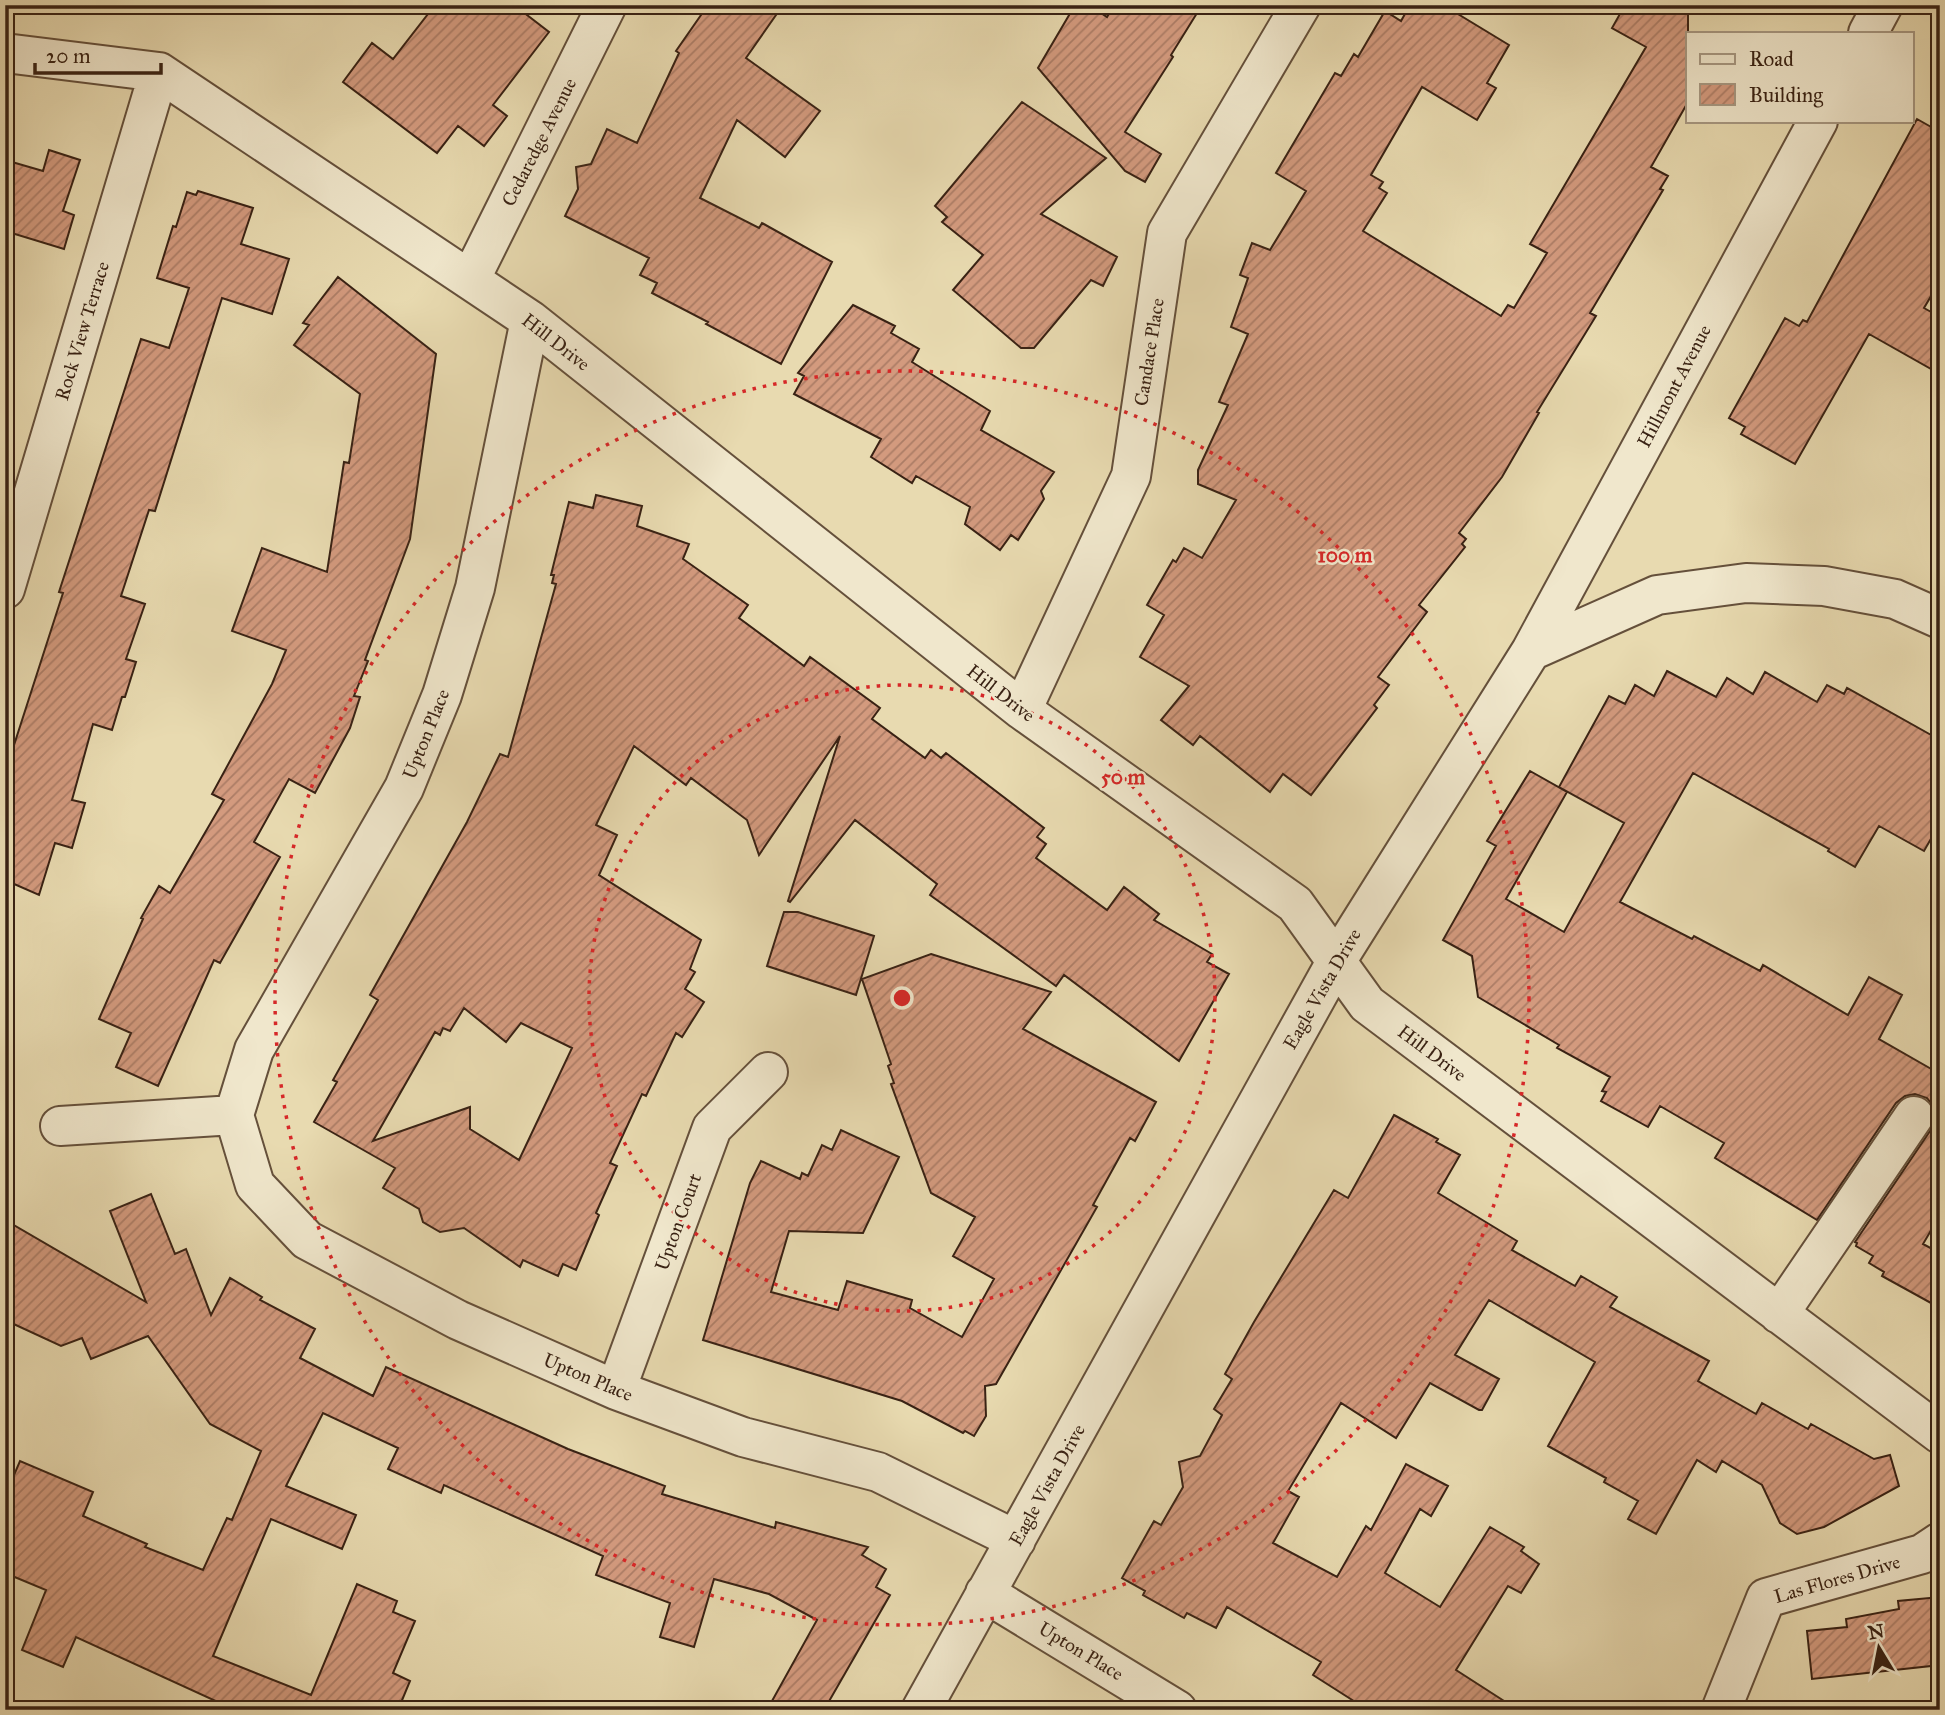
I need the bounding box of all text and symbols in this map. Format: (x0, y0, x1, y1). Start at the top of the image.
scale bar (35, 32, 161, 76)
legend (1686, 32, 1913, 122)
text: 20 m (46, 43, 91, 69)
text: Road (1749, 46, 1794, 72)
street label: Cedaredge Avenue (497, 74, 582, 210)
text: Building (1749, 82, 1823, 108)
street label: Rock View Terrace (50, 259, 114, 403)
street label: Candace Place (1129, 296, 1169, 408)
street label: Hill Drive (517, 308, 595, 376)
street label: Hillmont Avenue (1632, 321, 1716, 451)
text: 100 m (1318, 542, 1373, 568)
street label: Hill Drive (962, 659, 1040, 727)
street label: Upton Place (398, 686, 454, 782)
text: 50 m (1101, 764, 1145, 790)
street label: Eagle Vista Drive (1278, 924, 1367, 1054)
centre of rings (890, 986, 914, 1010)
street label: Hill Drive (1393, 1020, 1471, 1086)
street label: Upton Court (650, 1170, 706, 1274)
street label: Upton Place (540, 1348, 636, 1406)
street label: Eagle Vista Drive (1004, 1420, 1091, 1550)
street label: Las Flores Drive (1771, 1550, 1903, 1608)
north arrow (1843, 1614, 1913, 1684)
street label: Upton Place (1034, 1617, 1128, 1685)
text: N (1866, 1619, 1886, 1644)

